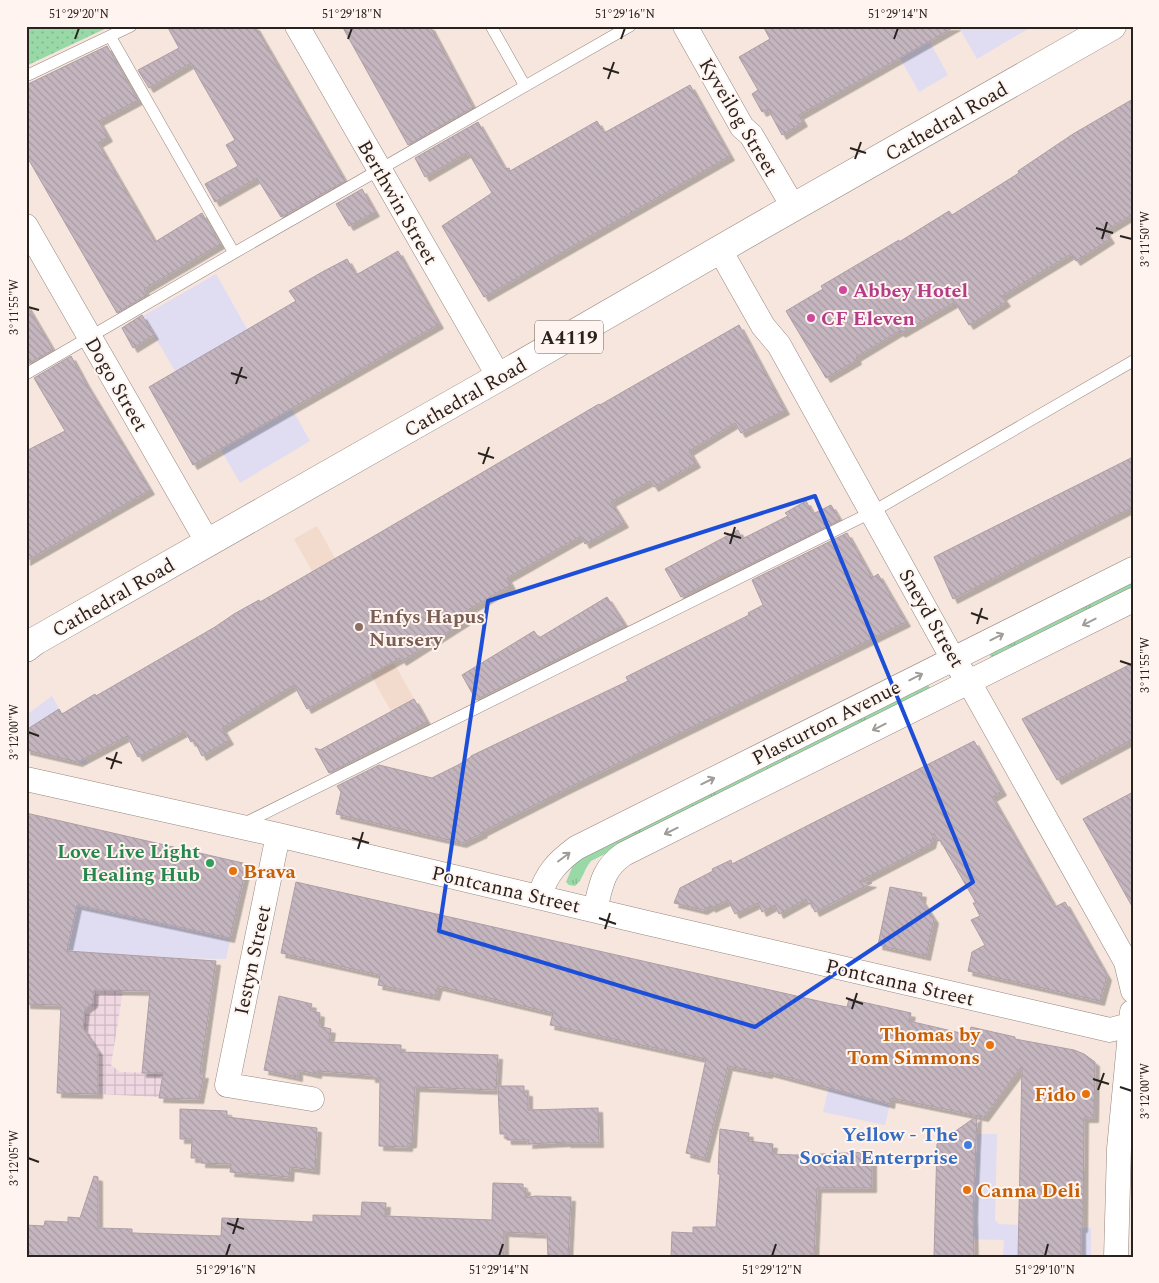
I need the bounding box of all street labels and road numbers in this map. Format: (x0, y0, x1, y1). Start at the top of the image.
street label: Kyveilog Street (691, 52, 786, 183)
street label: Cathedral Road (879, 74, 1014, 169)
street label: Berthwin Street (349, 134, 445, 271)
road number: A4119 (535, 321, 603, 354)
street label: Dogo Street (77, 331, 155, 438)
street label: Cathedral Road (398, 350, 533, 445)
street label: Cathedral Road (46, 550, 181, 645)
street label: Sneyd Street (891, 563, 972, 674)
street label: Plasturton Avenue (747, 672, 906, 773)
street label: Pontcanna Street (429, 858, 583, 922)
street label: Iestyn Street (227, 902, 279, 1018)
street label: Pontcanna Street (823, 951, 977, 1015)

